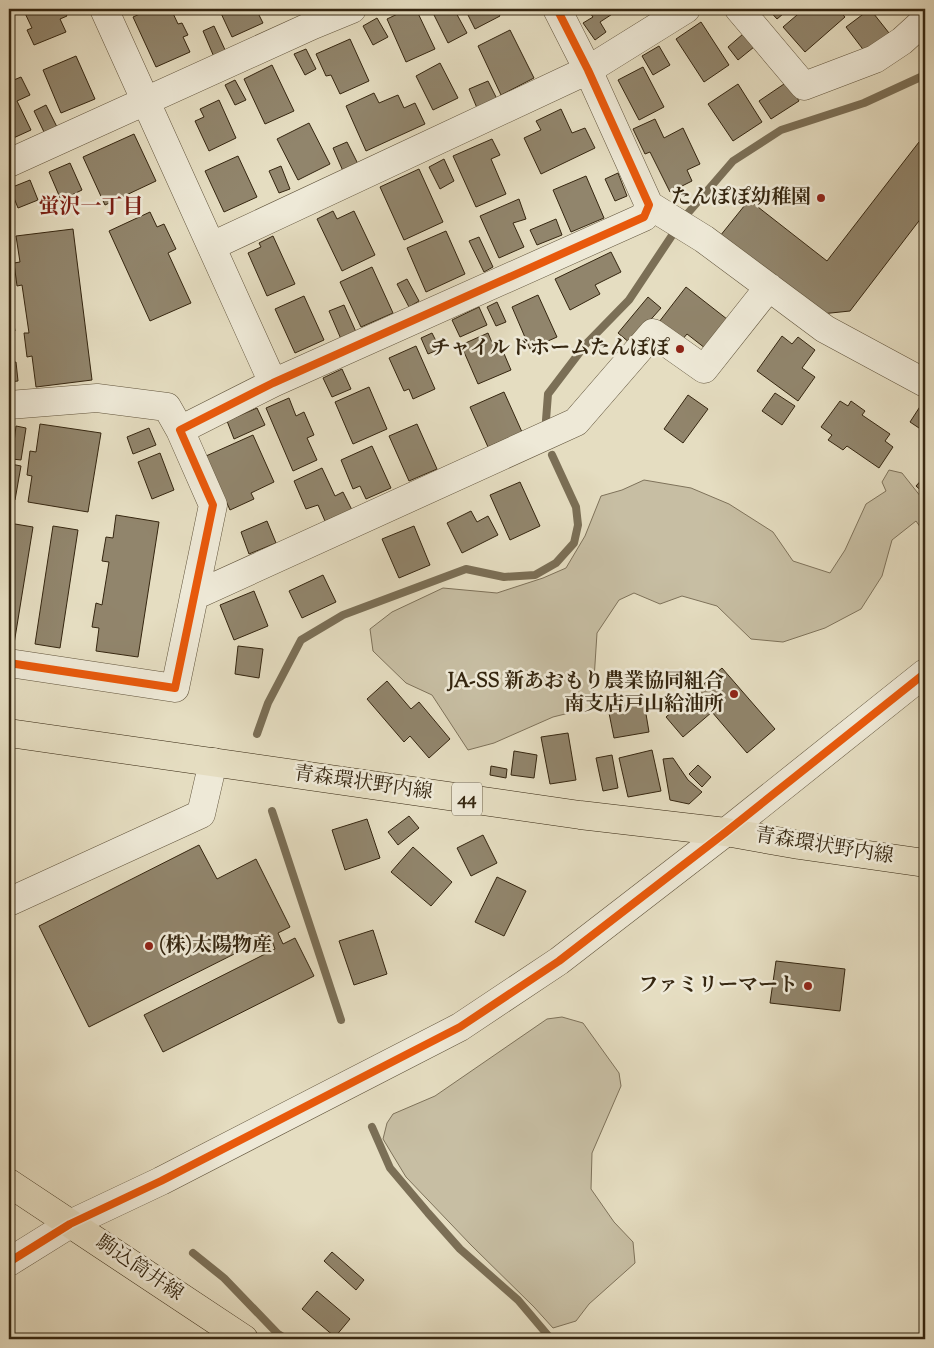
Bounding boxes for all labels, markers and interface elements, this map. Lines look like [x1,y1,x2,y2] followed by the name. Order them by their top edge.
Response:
[671,184,811,213] place label: たんぽぽ幼稚園
[815,192,827,204] marker: たんぽぽ幼稚園
[39,193,144,223] district label: 蛍沢一丁目
[431,335,670,364] place label: チャイルドホームたんぽぽ
[674,343,686,355] marker: チャイルドホームたんぽぽ
[446,668,724,720] place label: JA-SS 新あおもり農業協同組合 南支店戸山給油所
[728,688,740,700] marker: JA-SS 新あおもり農業協同組合 南支店戸山給油所
[292,760,434,808] street label: 青森環状野内線
[452,782,482,816] road number: 44
[753,822,895,872] street label: 青森環状野内線
[159,932,272,961] place label: (株)太陽物産
[143,940,155,952] marker: (株)太陽物産
[638,972,798,1001] place label: ファミリーマート
[802,980,814,992] marker: ファミリーマート
[89,1229,189,1309] street label: 駒込筒井線

